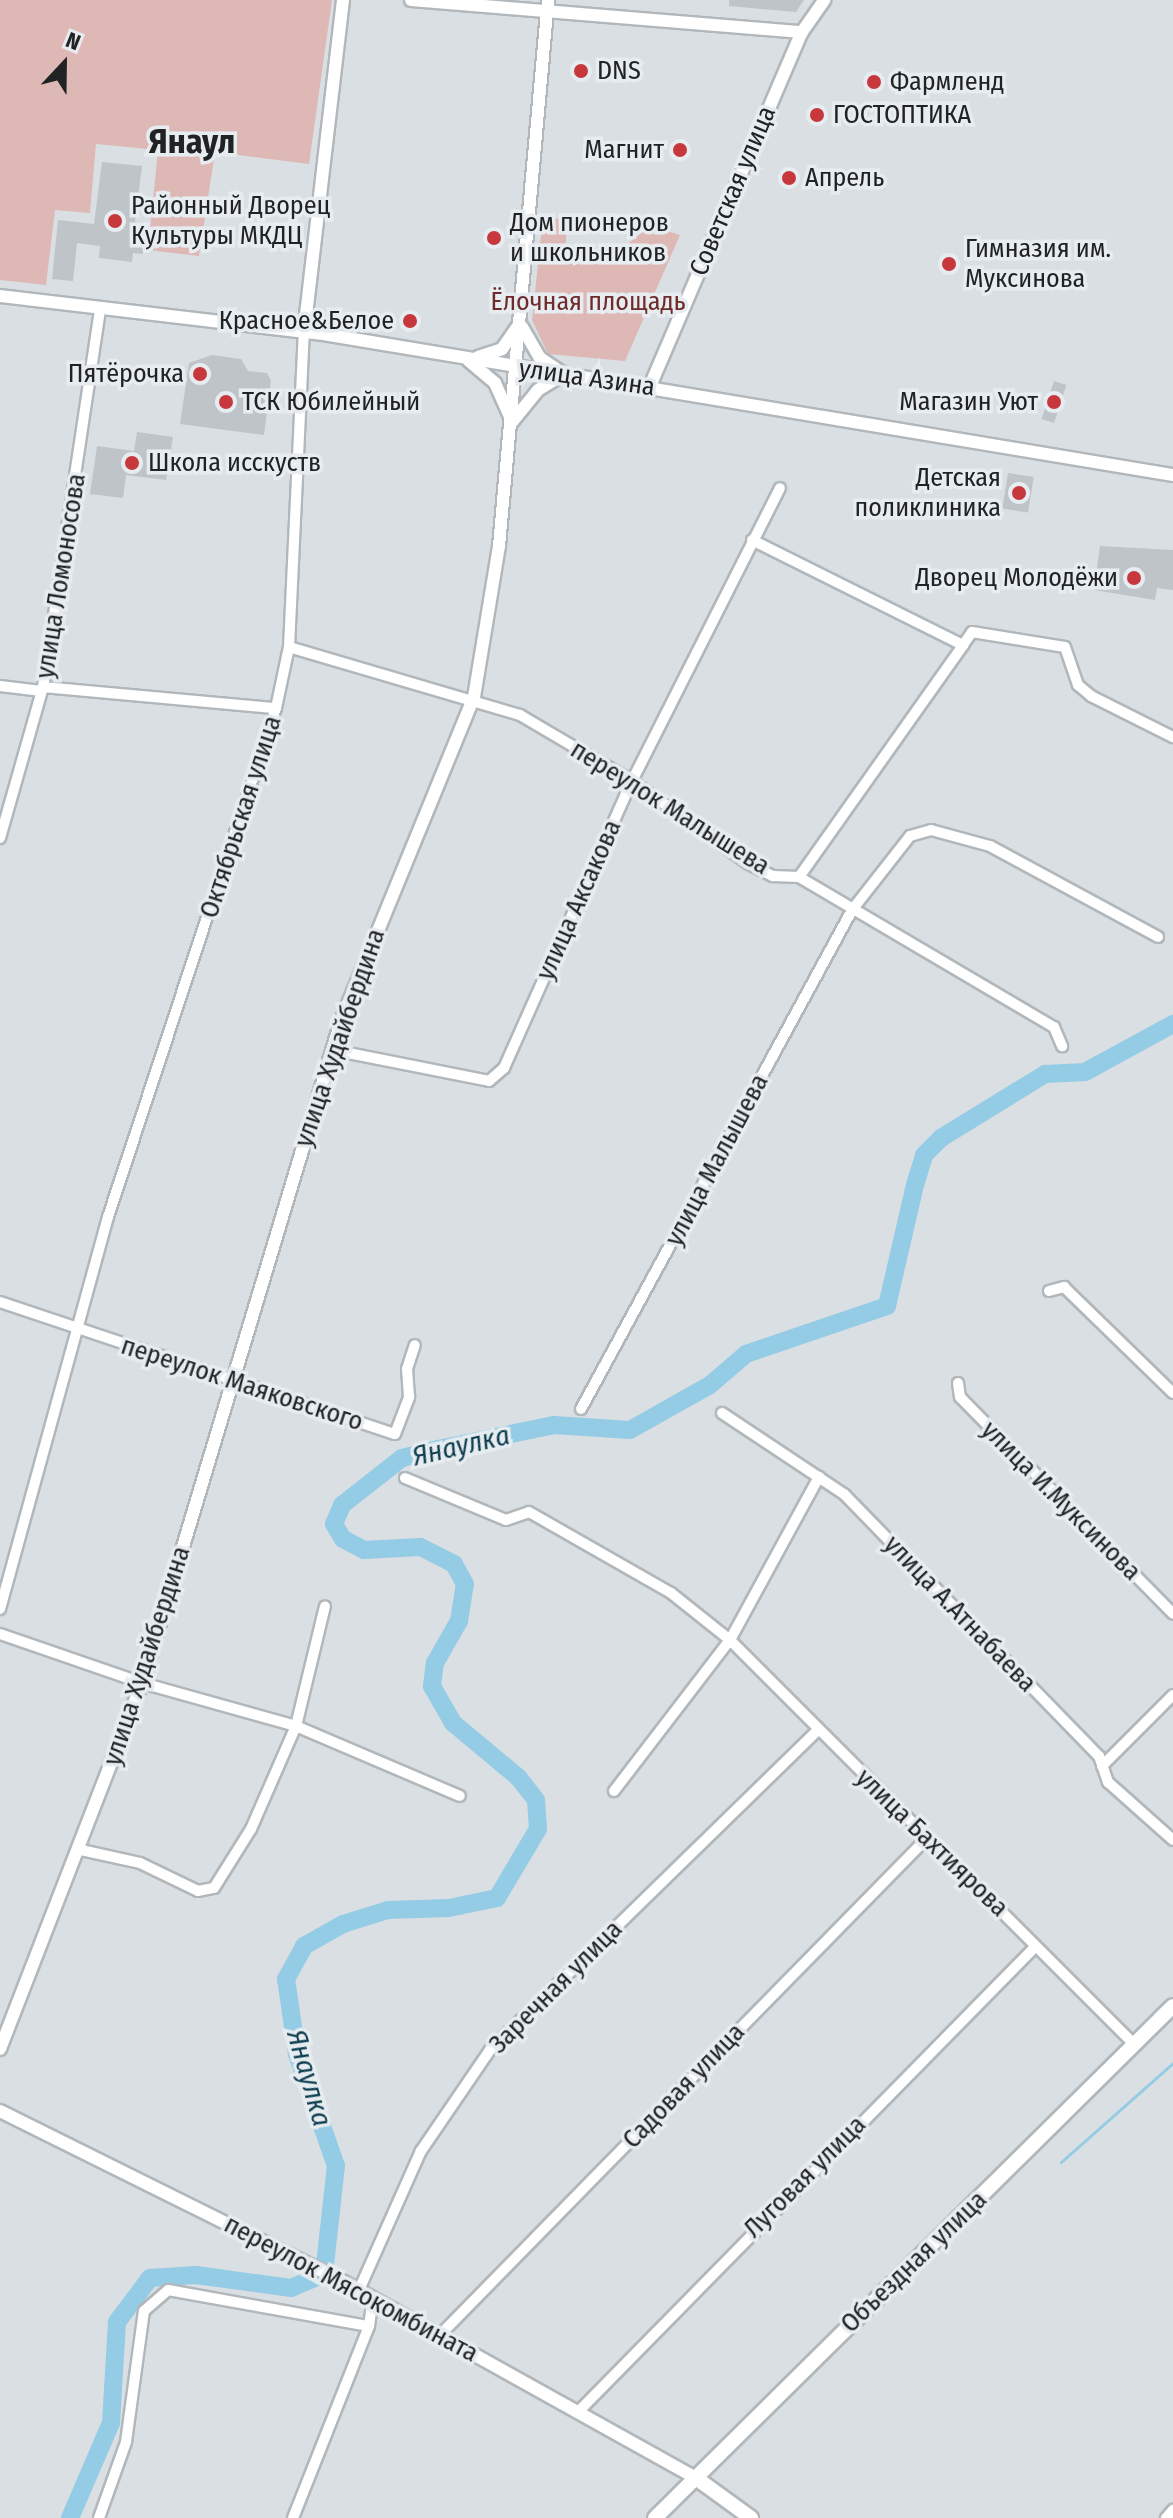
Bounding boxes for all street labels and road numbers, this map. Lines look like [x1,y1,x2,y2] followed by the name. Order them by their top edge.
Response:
[683,101,783,281] street label: Советская улица
[517,353,657,403] street label: улица Азина
[29,471,93,681] street label: улица Ломоносова
[194,712,288,922] street label: Октябрьская улица
[565,734,775,882] street label: переулок Малышева
[530,815,628,985] street label: улица Аксакова
[288,925,392,1151] street label: улица Худайбердина
[659,1069,775,1251] street label: улица Малышева
[117,1330,367,1438] street label: переулок Маяковского
[975,1415,1147,1587] street label: улица И.Муксинова
[877,1529,1043,1699] street label: улица А.Атнабаева
[97,1543,197,1769] street label: улица Худайбердина
[849,1762,1015,1924] street label: улица Бахтиярова
[483,1914,629,2060] street label: Заречная улица
[616,2017,752,2155] street label: Садовая улица
[738,2110,872,2244] street label: Луговая улица
[835,2185,993,2339] street label: Объездная улица
[219,2209,483,2369] street label: переулок Мясокомбината

